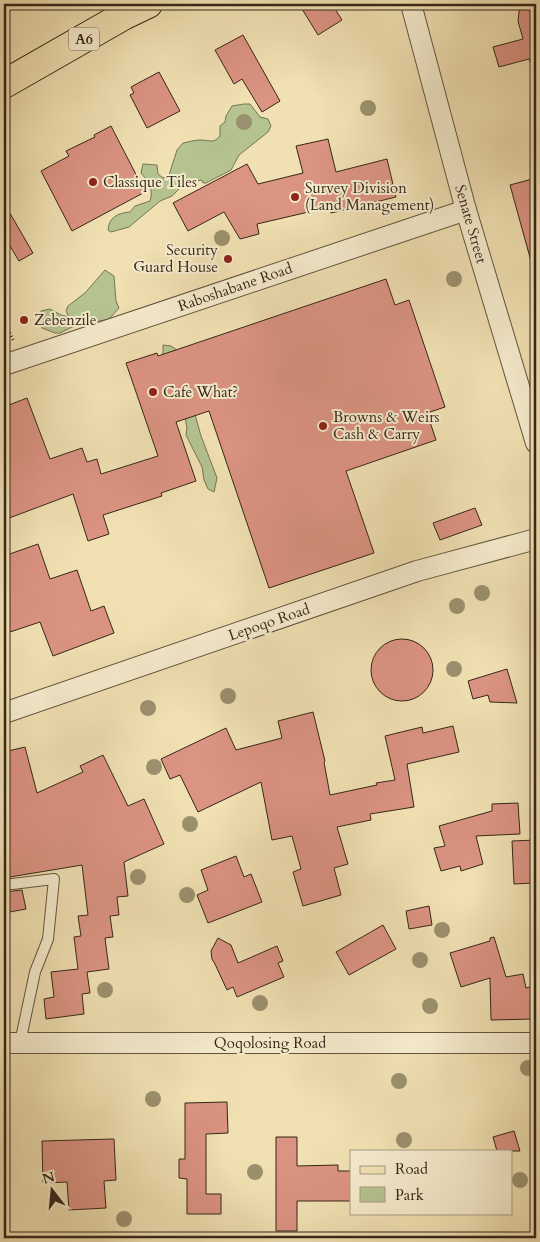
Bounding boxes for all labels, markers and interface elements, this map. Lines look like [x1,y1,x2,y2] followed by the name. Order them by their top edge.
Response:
[69,28,99,50] road number: A6
[103,172,197,192] place label: Classique Tiles
[87,176,99,188] marker: Classique Tiles
[305,178,434,215] place label: Survey Division (Land Management)
[450,182,492,266] street label: Senate Street
[289,191,301,203] marker: Survey Division (Land Management)
[133,240,218,277] place label: Security Guard House
[222,253,234,265] marker: Security Guard House
[175,258,295,316] street label: Raboshabane Road
[34,310,97,330] place label: Zebenzile
[18,314,30,326] marker: Zebenzile
[163,382,238,402] place label: Cafe What?
[147,386,159,398] marker: Cafe What?
[333,407,440,444] place label: Browns & Weirs Cash & Carry
[317,420,329,432] marker: Browns & Weirs Cash & Carry
[226,599,313,645] street label: Lepoqo Road
[214,1033,326,1053] street label: Qoqolosing Road
[350,1150,512,1214] legend
[395,1159,428,1179] text: Road
[28,1164,78,1214] north arrow
[40,1167,57,1189] text: N
[395,1185,424,1205] text: Park

